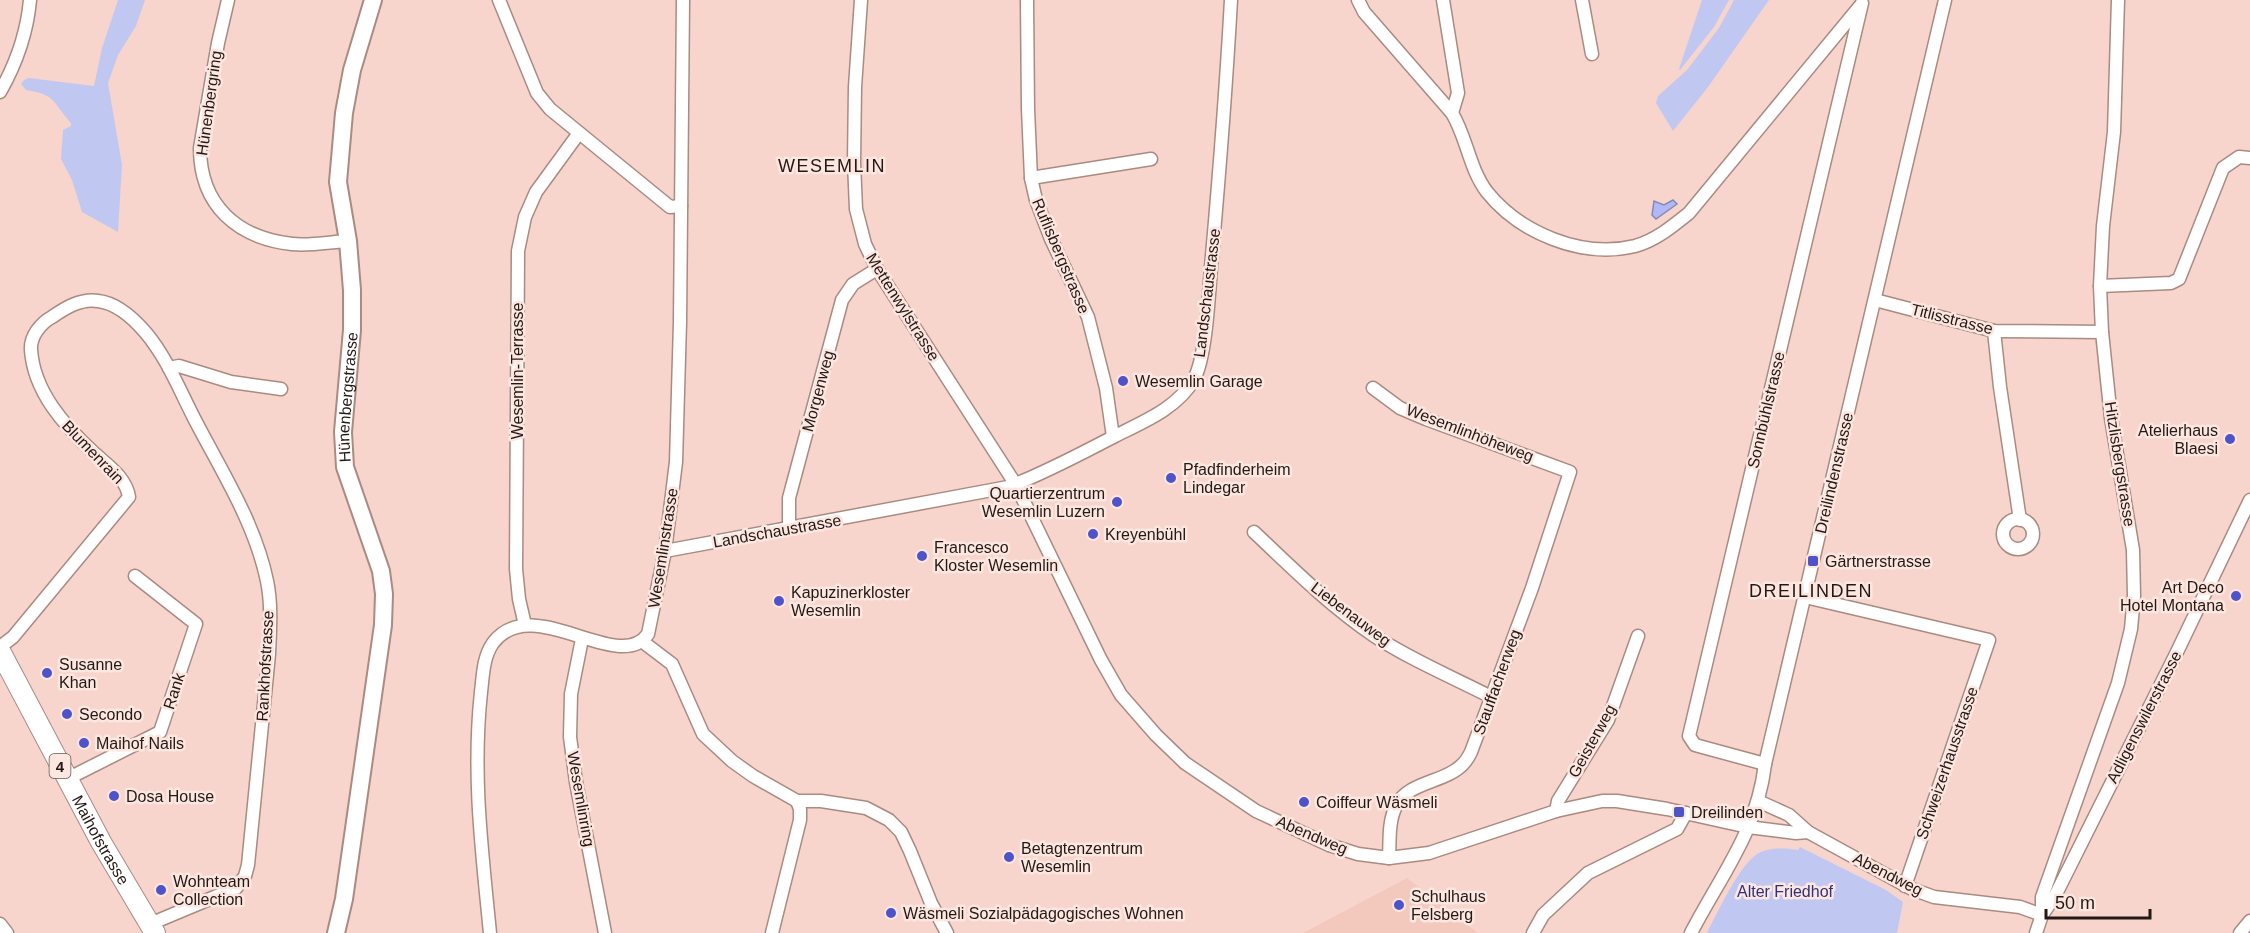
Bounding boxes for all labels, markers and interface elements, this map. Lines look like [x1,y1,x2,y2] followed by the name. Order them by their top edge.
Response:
[193,49,225,157] street label: Hünenbergring
[778,156,886,176] district label: WESEMLIN
[1029,196,1093,316] street label: Ruflisbergstrasse
[1191,227,1223,358] street label: Landschaustrasse
[863,250,943,364] street label: Mettenwylstrasse
[1909,301,1995,337] street label: Titlisstrasse
[509,303,526,439] street label: Wesemlin-Terrasse
[334,331,360,463] street label: Hünenbergstrasse
[799,348,837,434] street label: Morgenweg
[1744,350,1788,470] street label: Sonnbühlstrasse
[1135,373,1263,390] place label: Wesemlin Garage
[1116,374,1130,388] marker: Wesemlin Garage
[2102,400,2138,528] street label: Hitzlisbergstrasse
[1404,401,1536,465] street label: Wesemlinhöheweg
[1812,411,1856,535] street label: Dreilindenstrasse
[59,417,127,487] street label: Blumenrain
[2138,422,2218,457] place label: Atelierhaus Blaesi
[2223,432,2237,446] marker: Atelierhaus Blaesi
[1183,461,1291,496] place label: Pfadfinderheim Lindegar
[1164,471,1178,485] marker: Pfadfinderheim Lindegar
[982,485,1105,520] place label: Quartierzentrum Wesemlin Luzern
[645,487,681,609] street label: Wesemlinstrasse
[1110,495,1124,509] marker: Quartierzentrum Wesemlin Luzern
[712,511,843,551] street label: Landschaustrasse
[1105,526,1186,543] place label: Kreyenbühl
[1086,527,1100,541] marker: Kreyenbühl
[934,539,1058,574] place label: Francesco Kloster Wesemlin
[915,549,929,563] marker: Francesco Kloster Wesemlin
[1825,553,1931,570] place label: Gärtnerstrasse
[1806,554,1820,568] marker: Gärtnerstrasse
[1308,579,1394,649] street label: Liebenauweg
[2120,579,2224,614] place label: Art Deco Hotel Montana
[1749,581,1873,601] district label: DREILINDEN
[791,584,911,619] place label: Kapuzinerkloster Wesemlin
[2229,589,2243,603] marker: Art Deco Hotel Montana
[772,594,786,608] marker: Kapuzinerkloster Wesemlin
[254,610,276,722] street label: Rankhofstrasse
[1470,627,1524,737] street label: Stauffacherweg
[2103,648,2185,786] street label: Adligenswilerstrasse
[59,656,122,691] place label: Susanne Khan
[40,666,54,680] marker: Susanne Khan
[160,670,188,711] street label: Rank
[1913,684,1981,841] street label: Schweizerhausstrasse
[1565,701,1619,781] street label: Geisterweg
[79,706,142,723] place label: Secondo
[60,707,74,721] marker: Secondo
[96,735,184,752] place label: Maihof Nails
[77,736,91,750] marker: Maihof Nails
[564,750,598,848] street label: Wesemlinring
[50,754,70,778] road number: 4
[126,788,214,805] place label: Dosa House
[107,789,121,803] marker: Dosa House
[69,792,133,887] street label: Maihofstrasse
[1316,794,1438,811] place label: Coiffeur Wäsmeli
[1297,795,1311,809] marker: Coiffeur Wäsmeli
[1691,804,1763,821] place label: Dreilinden
[1672,805,1686,819] marker: Dreilinden
[1274,812,1350,858] street label: Abendweg
[1021,840,1143,875] place label: Betagtenzentrum Wesemlin
[1850,849,1926,899] street label: Abendweg
[1002,850,1016,864] marker: Betagtenzentrum Wesemlin
[173,873,250,908] place label: Wohnteam Collection
[2046,882,2150,920] scale bar
[154,883,168,897] marker: Wohnteam Collection
[1737,883,1834,900] park label: Alter Friedhof
[1411,888,1486,923] place label: Schulhaus Felsberg
[2055,893,2095,913] text: 50 m
[1392,898,1406,912] marker: Schulhaus Felsberg
[903,905,1184,922] place label: Wäsmeli Sozialpädagogisches Wohnen
[884,906,898,920] marker: Wäsmeli Sozialpädagogisches Wohnen

